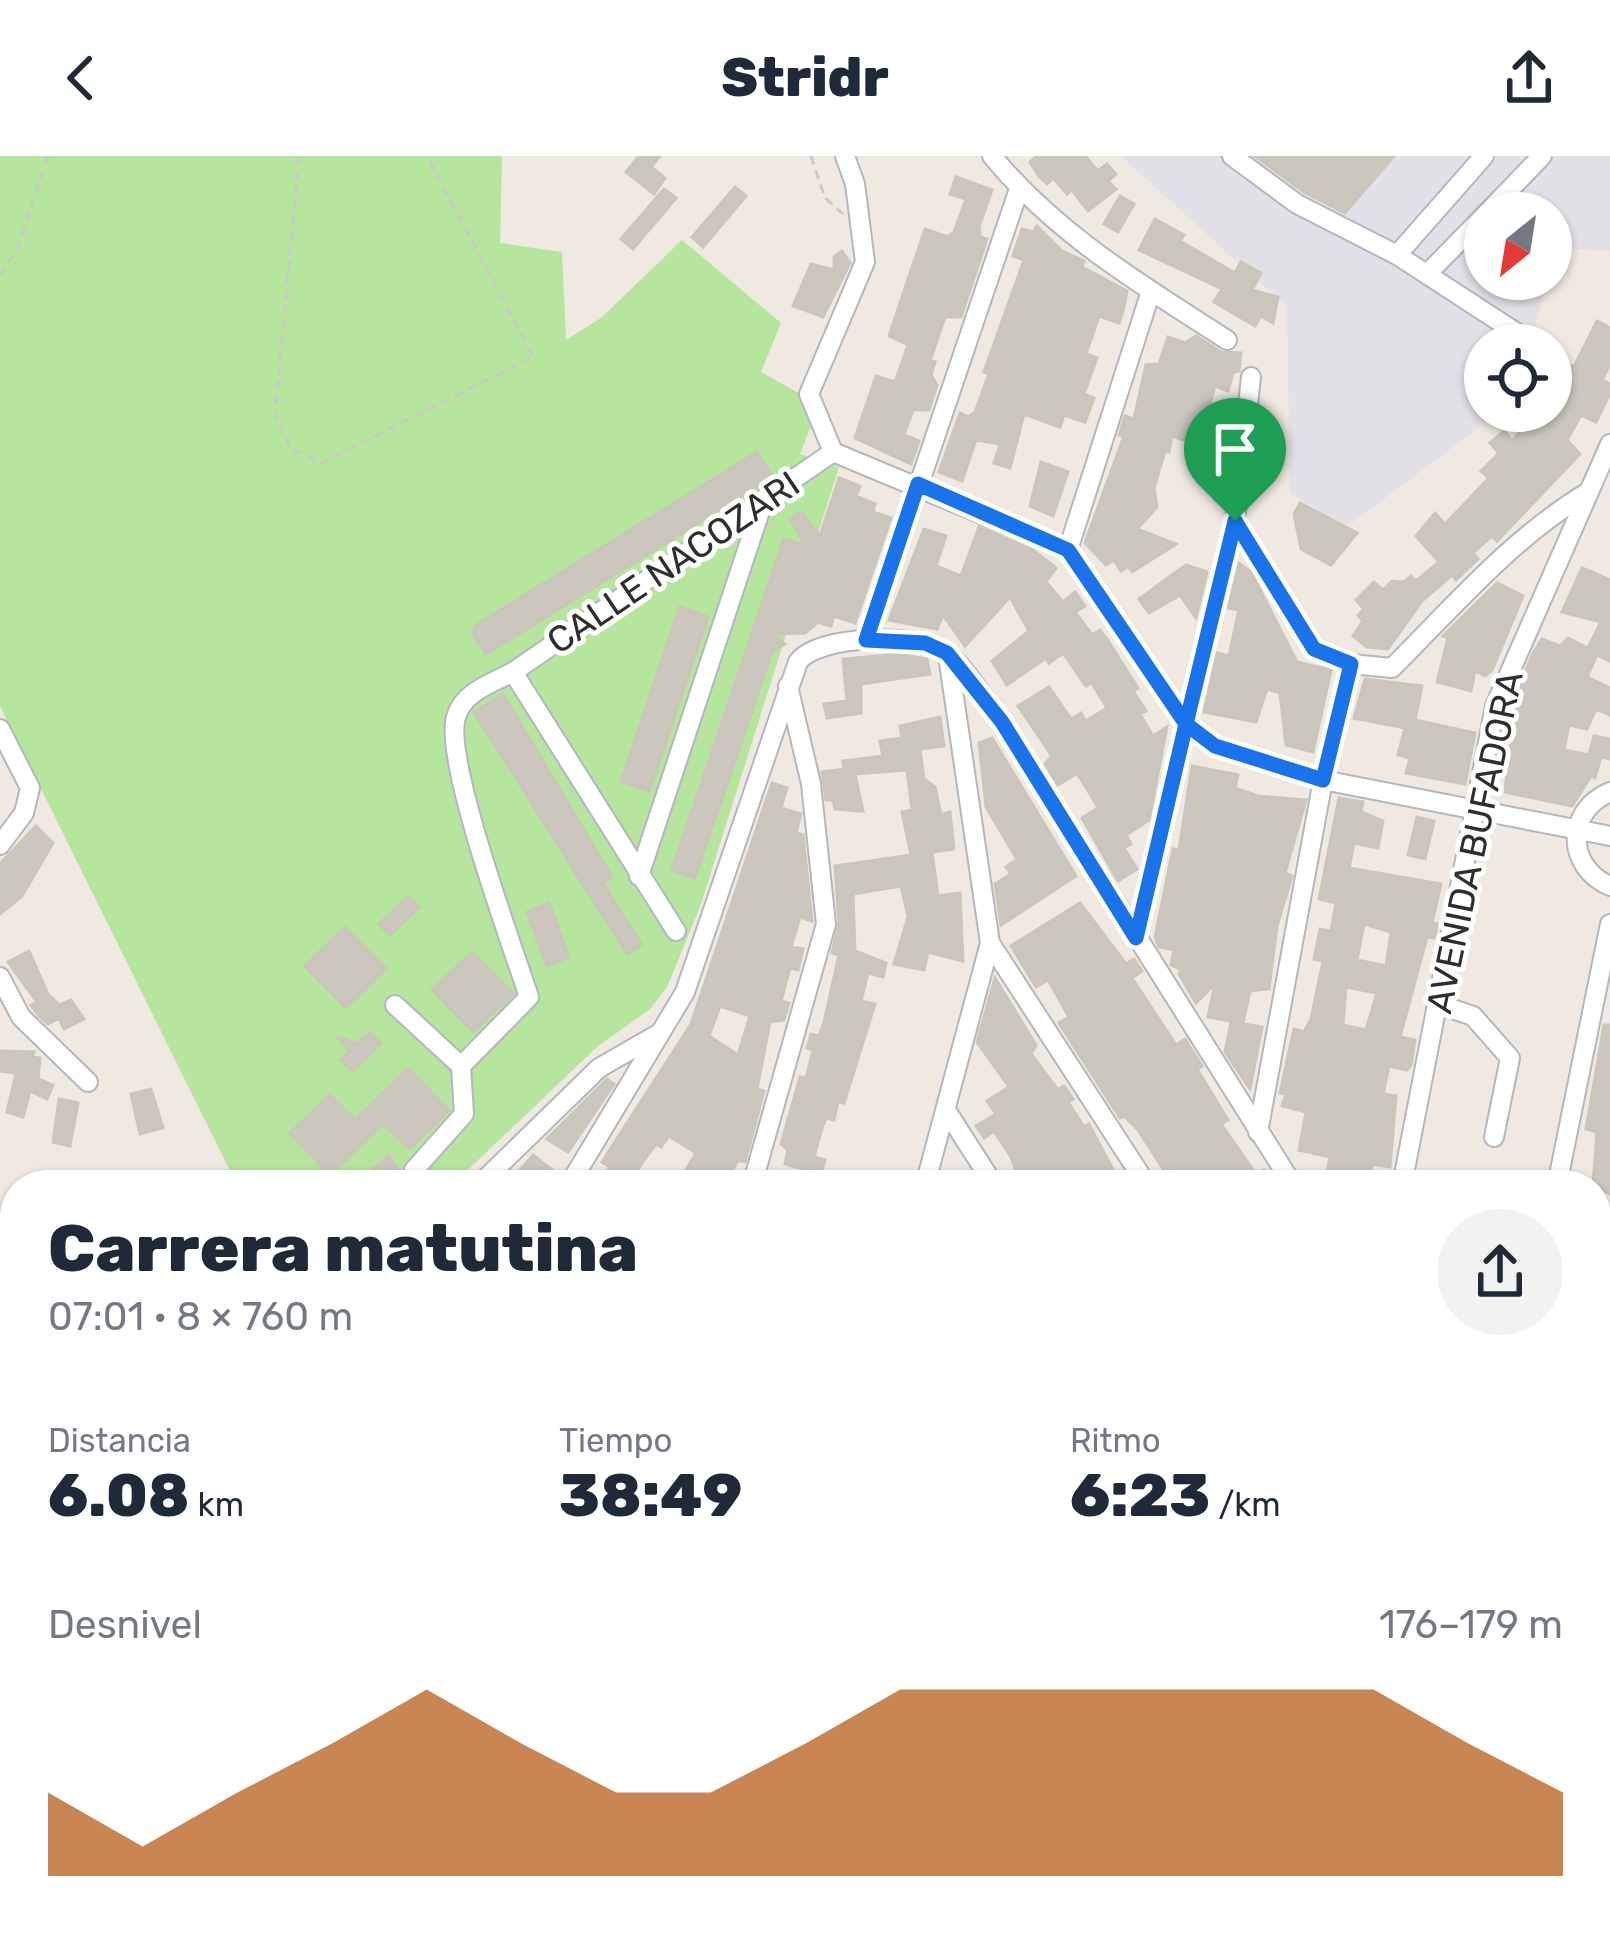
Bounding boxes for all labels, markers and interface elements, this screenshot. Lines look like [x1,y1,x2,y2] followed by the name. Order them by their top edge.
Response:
[48,45,114,111] icon: back
[1496,45,1562,111] icon: share
[721,46,889,110] text: Stridr
[1464,192,1572,300] north arrow
[1464,192,1572,432] map controls
[1464,324,1572,432] button: locate
[1184,398,1286,521] pin
[1202,416,1268,482] icon: arrive
[539,462,808,663] street label: CALLE NACOZARI
[1417,667,1532,1017] street label: AVENIDA BUFADORA
[48,1209,638,1288] text: Carrera matutina
[1437,1209,1563,1335] button: share
[48,1294,353,1340] text: 07:01 · 8 × 760 m
[48,1421,191,1460] text: Distancia
[559,1421,672,1460] text: Tiempo
[1070,1421,1161,1460] text: Ritmo
[48,1460,190,1531] text: 6.08
[559,1460,742,1531] text: 38:49
[1070,1460,1210,1531] text: 6:23
[190,1485,244,1524] text: km
[1210,1485,1281,1524] text: /km
[48,1602,202,1648] text: Desnivel
[1379,1602,1563,1648] text: 176–179 m

